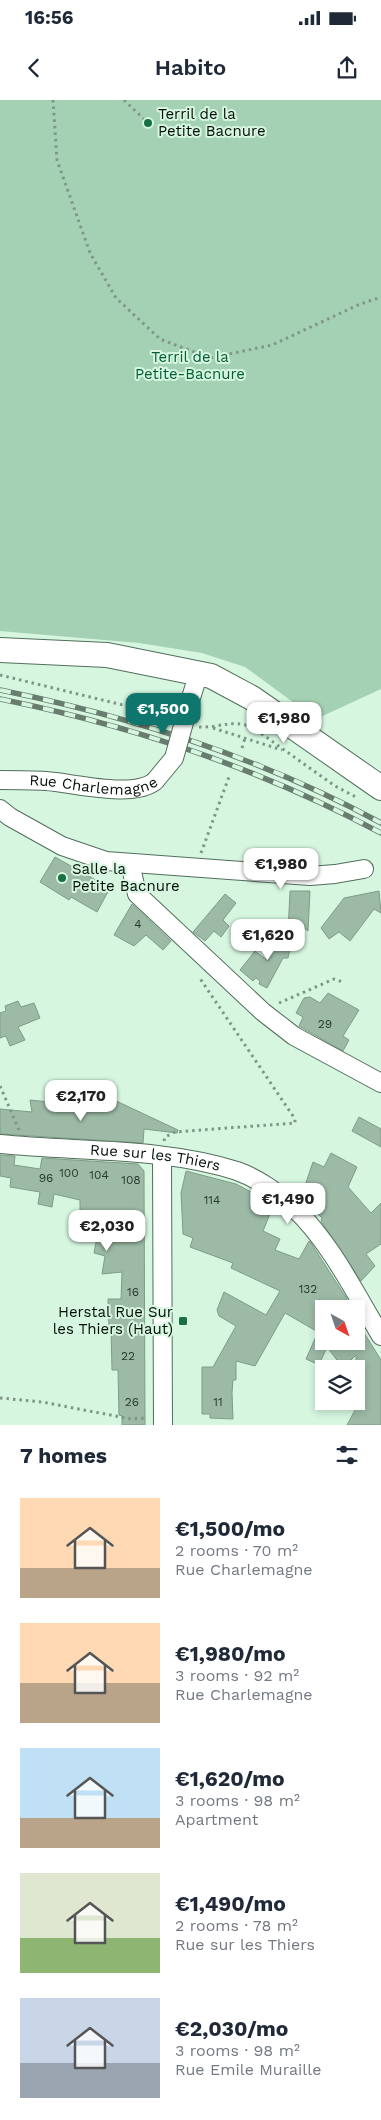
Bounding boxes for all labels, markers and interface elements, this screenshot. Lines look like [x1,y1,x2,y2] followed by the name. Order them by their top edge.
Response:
[25,6,73,29] text: 16:56
[20,54,48,82] icon: back
[333,54,361,82] icon: share
[155,55,226,80] text: Habito
[158,105,266,140] place label: Terril de la Petite Bacnure
[142,117,154,129] marker: Terril de la Petite Bacnure
[135,348,245,383] park label: Terril de la Petite-Bacnure
[122,692,204,735] pin: €1,500
[137,699,189,718] text: €1,500
[243,702,325,744] pin: €1,980
[258,708,310,727] text: €1,980
[29,771,161,799] street label: Rue Charlemagne
[240,848,322,890] pin: €1,980
[255,854,307,873] text: €1,980
[72,860,180,895] place label: Salle la Petite Bacnure
[56,872,68,884] marker: Salle la Petite Bacnure
[134,917,142,931] house number: 4
[227,918,309,961] pin: €1,620
[242,925,294,944] text: €1,620
[318,1017,332,1031] house number: 29
[40,1080,122,1122] pin: €2,170
[56,1086,106,1105] text: €2,170
[90,1141,223,1175] street label: Rue sur les Thiers
[59,1166,79,1180] house number: 100
[89,1168,109,1182] house number: 104
[39,1171,53,1185] house number: 96
[121,1173,141,1187] house number: 108
[247,1182,329,1225] pin: €1,490
[261,1189,315,1208] text: €1,490
[204,1193,220,1207] house number: 114
[66,1210,148,1252] pin: €2,030
[79,1216,135,1235] text: €2,030
[299,1282,317,1296] house number: 132
[127,1285,139,1299] house number: 16
[315,1300,365,1350] north arrow
[315,1300,365,1410] map controls
[53,1303,173,1338] place label: Herstal Rue Sur les Thiers (Haut)
[177,1315,189,1327] marker: Herstal Rue Sur les Thiers (Haut)
[121,1349,135,1363] house number: 22
[315,1360,365,1410] button: layers
[125,1395,139,1409] house number: 26
[213,1395,223,1409] house number: 11
[333,1441,361,1469] icon: filters
[20,1443,107,1468] text: 7 homes
[175,1516,285,1541] text: €1,500/mo
[60,1518,120,1578] icon: home
[175,1541,298,1560] text: 2 rooms · 70 m²
[175,1560,313,1579] text: Rue Charlemagne
[175,1641,285,1666] text: €1,980/mo
[60,1643,120,1703] icon: home
[175,1666,299,1685] text: 3 rooms · 92 m²
[175,1685,313,1704] text: Rue Charlemagne
[175,1766,285,1791] text: €1,620/mo
[60,1768,120,1828] icon: home
[175,1791,300,1810] text: 3 rooms · 98 m²
[175,1810,258,1829] text: Apartment
[175,1891,286,1916] text: €1,490/mo
[60,1893,120,1953] icon: home
[175,1916,298,1935] text: 2 rooms · 78 m²
[175,1935,315,1954] text: Rue sur les Thiers
[175,2016,288,2041] text: €2,030/mo
[60,2018,120,2078] icon: home
[175,2041,300,2060] text: 3 rooms · 98 m²
[175,2060,321,2079] text: Rue Emile Muraille

